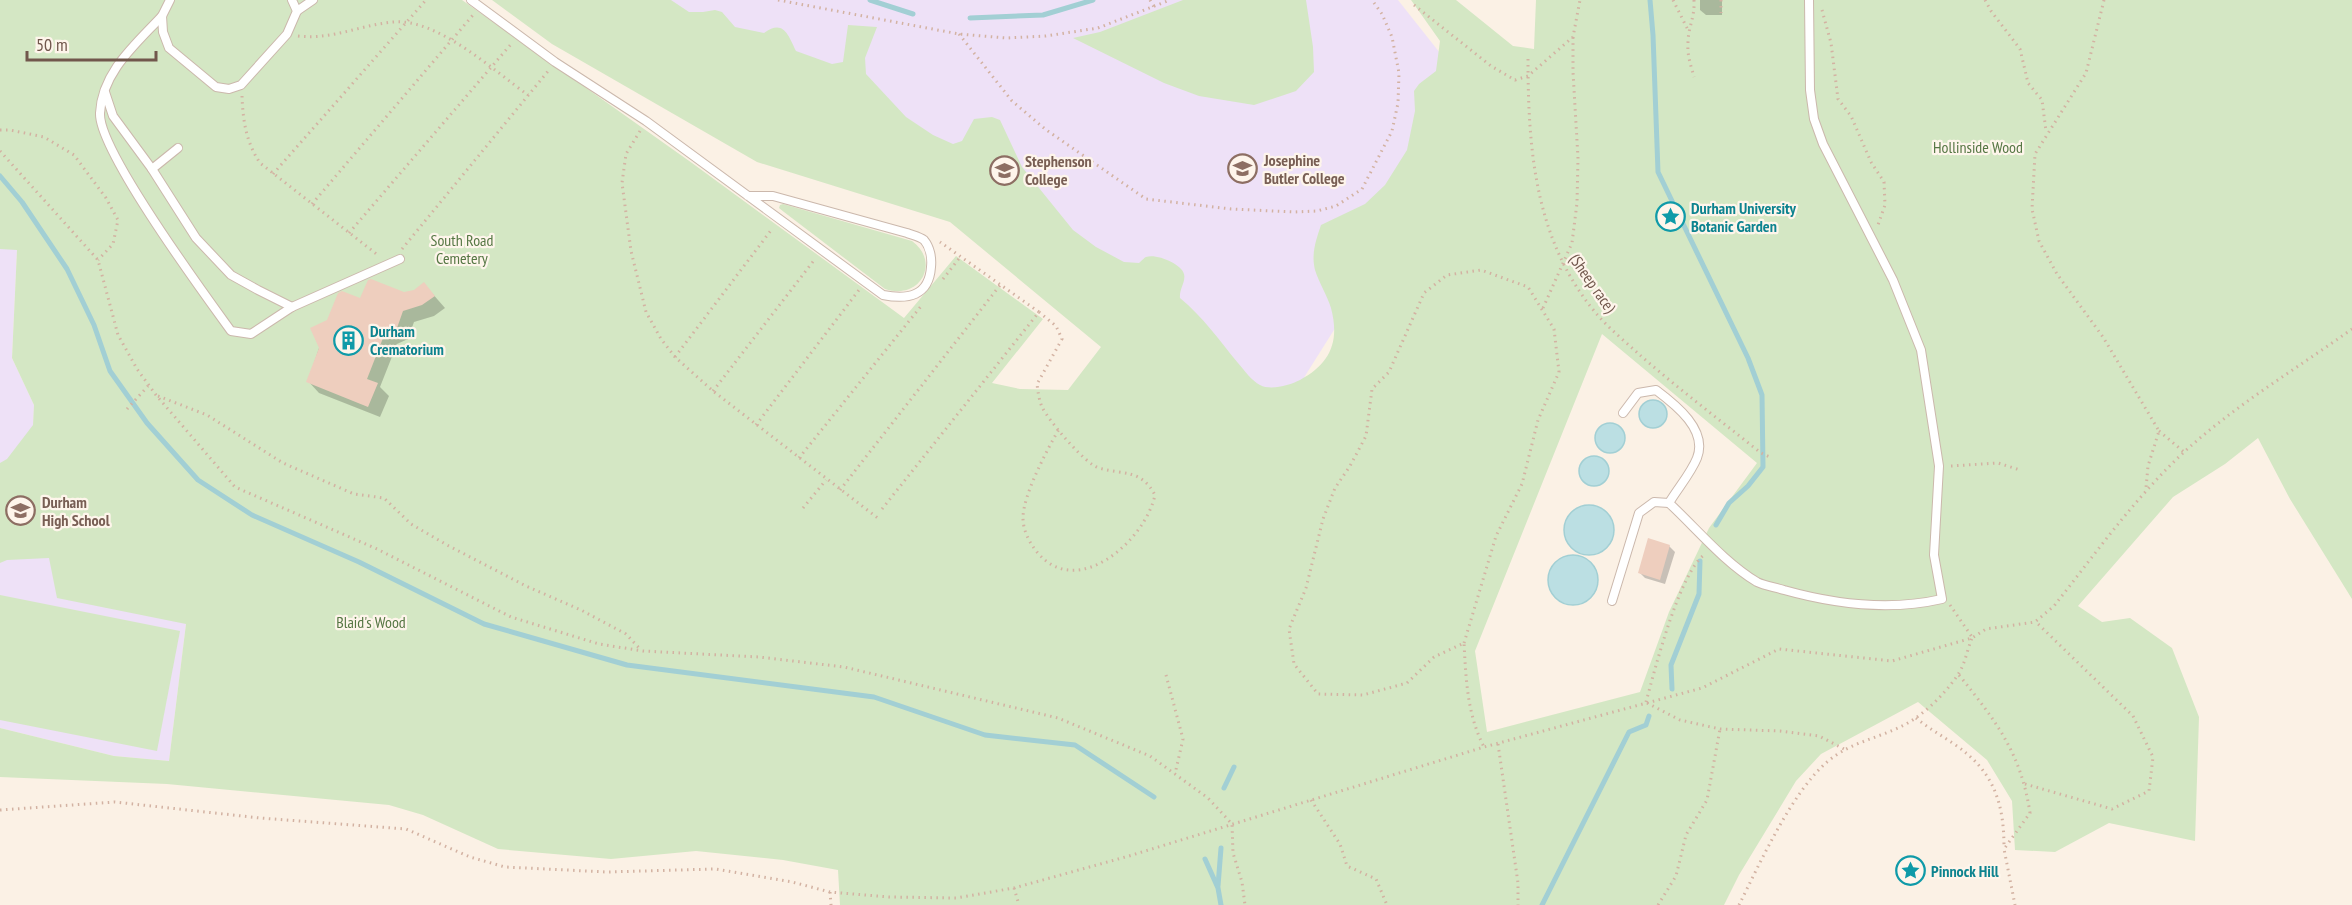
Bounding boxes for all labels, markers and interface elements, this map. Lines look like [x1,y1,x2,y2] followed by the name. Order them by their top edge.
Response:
[27,24,156,62] scale bar
[36,33,68,56] text: 50 m
[1933,137,2023,157] park label: Hollinside Wood
[1263,150,1345,188] place label: Josephine Butler College
[1025,151,1092,189] place label: Stephenson College
[1227,153,1259,185] school or university icon: Josephine Butler College
[988,154,1020,186] school or university icon: Stephenson College
[1691,198,1796,236] place label: Durham University Botanic Garden
[1654,201,1686,233] place icon: Durham University Botanic Garden
[431,230,493,268] park label: South Road Cemetery
[1565,250,1621,317] street label: (Sheep race)
[370,321,444,359] place label: Durham Crematorium
[333,324,365,356] building icon: Durham Crematorium
[42,492,110,530] place label: Durham High School
[5,495,37,527] school or university icon: Durham High School
[336,612,406,632] park label: Blaid's Wood
[1894,855,1926,887] place icon: Pinnock Hill
[1931,861,1999,881] place label: Pinnock Hill

